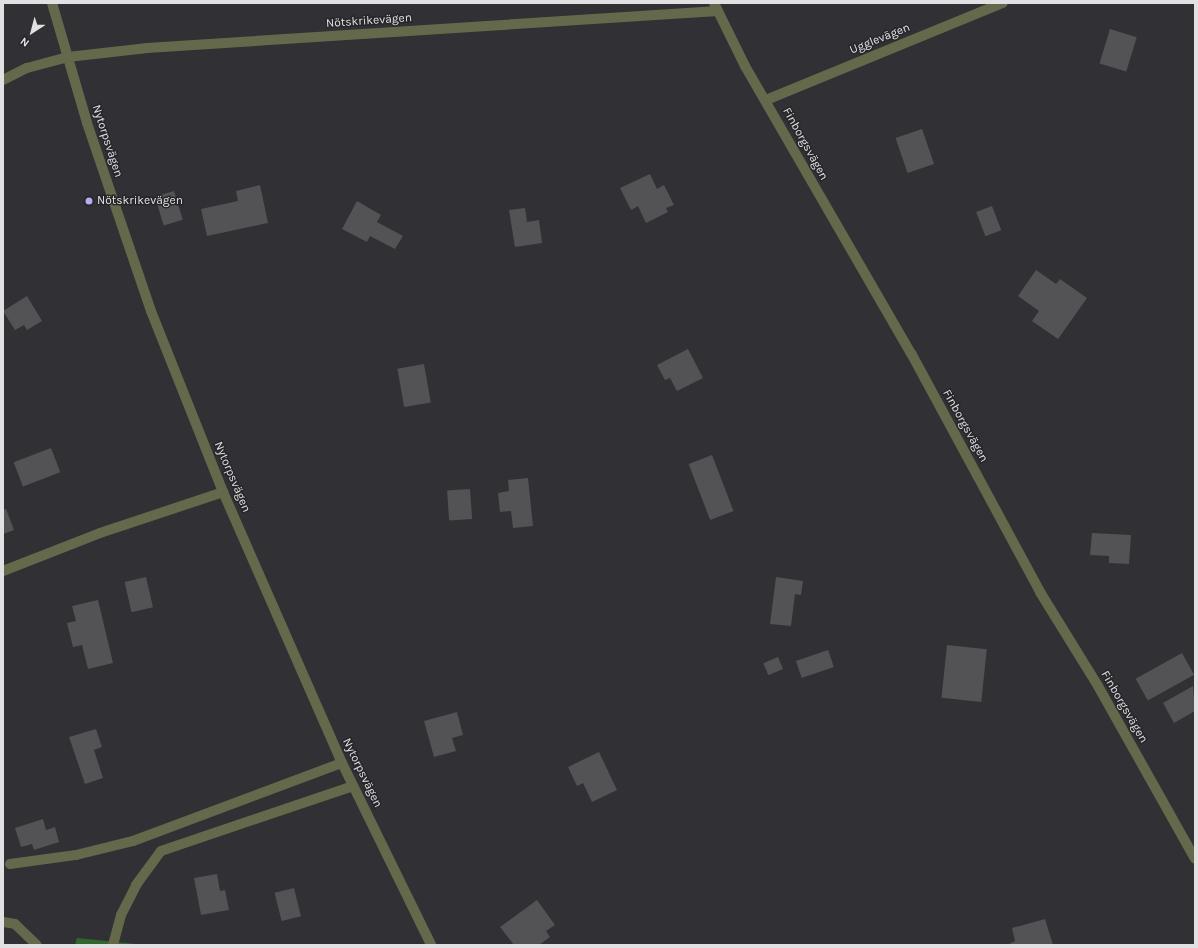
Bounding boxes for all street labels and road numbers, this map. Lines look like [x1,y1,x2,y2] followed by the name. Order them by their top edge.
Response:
[326,11,412,31] street label: Nötskrikevägen
[848,20,912,58] street label: Ugglevägen
[89,103,125,179] street label: Nytorpsvägen
[779,105,831,183] street label: Finborgsvägen
[939,387,991,465] street label: Finborgsvägen
[211,440,253,514] street label: Nytorpsvägen
[1098,668,1150,746] street label: Finborgsvägen
[339,736,385,810] street label: Nytorpsvägen

